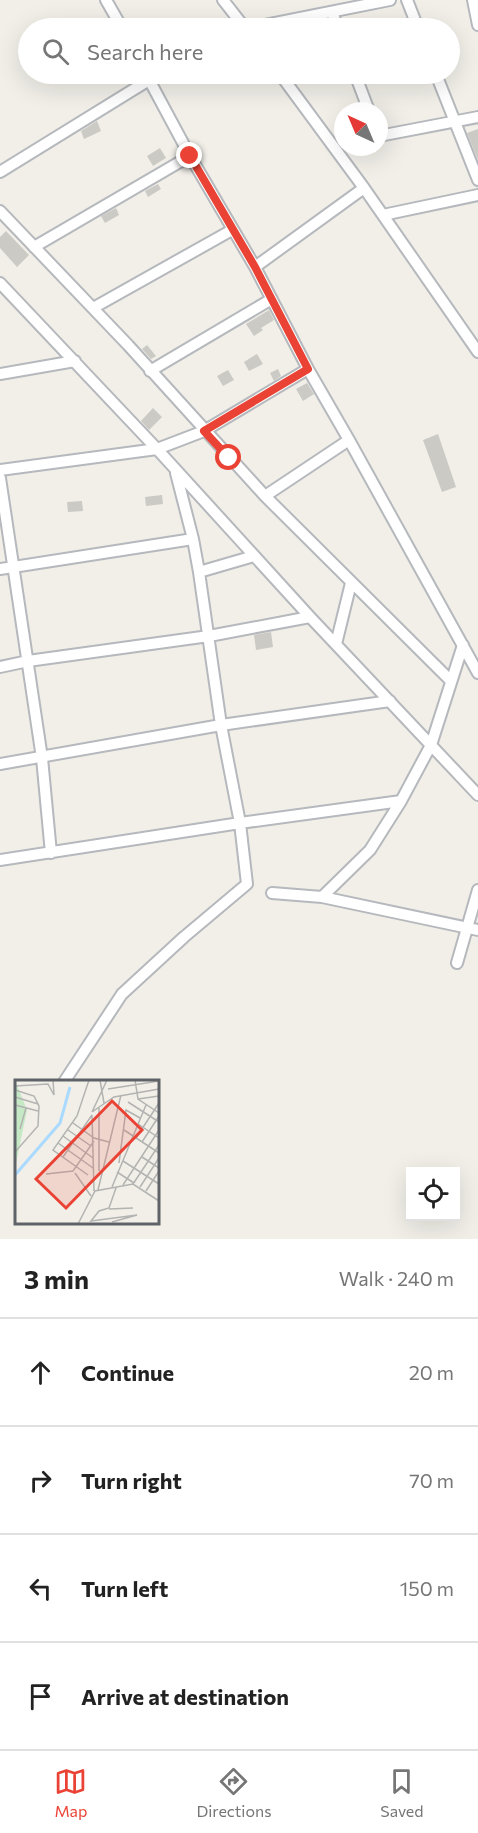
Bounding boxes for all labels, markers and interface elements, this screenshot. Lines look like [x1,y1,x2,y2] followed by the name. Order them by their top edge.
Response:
[18,18,460,84] search box
[39,35,72,68] icon: search
[87,38,203,65] text: Search here
[334,102,388,156] north arrow
[176,142,202,168] route end
[215,444,241,470] route start
[15,1080,159,1224] inset map
[406,1167,460,1221] map controls
[406,1167,460,1221] button: locate
[24,1263,89,1294] text: 3 min
[339,1266,454,1290] text: Walk · 240 m
[24,1356,57,1389] icon: ahead
[81,1359,174,1386] text: Continue
[409,1360,454,1384] text: 20 m
[24,1464,57,1497] icon: right
[81,1467,182,1494] text: Turn right
[409,1468,454,1492] text: 70 m
[24,1572,57,1605] icon: left
[81,1575,168,1602] text: Turn left
[400,1576,454,1600] text: 150 m
[24,1680,57,1713] icon: arrive
[81,1683,289,1710] text: Arrive at destination
[54,1765,87,1820] tab: Map
[196,1765,271,1820] tab: Directions
[380,1765,424,1820] tab: Saved

